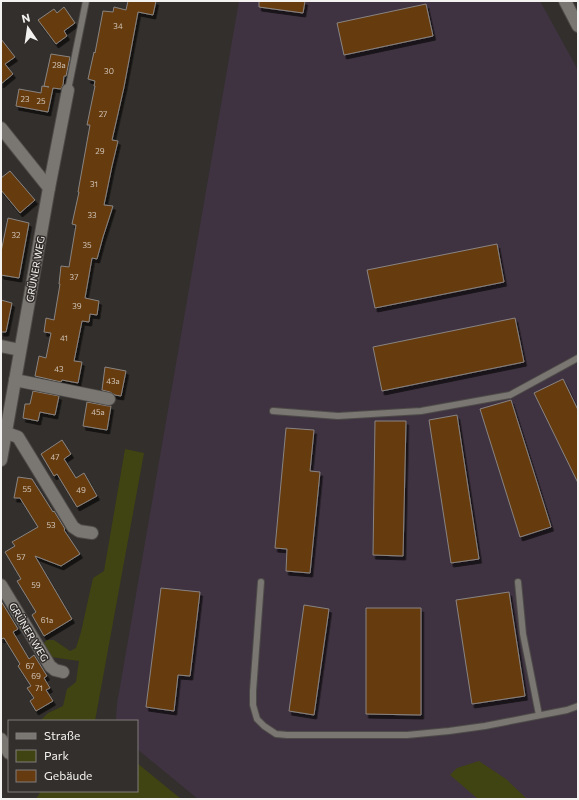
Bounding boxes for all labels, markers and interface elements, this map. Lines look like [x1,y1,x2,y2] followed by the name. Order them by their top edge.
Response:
[8,8,48,48] north arrow
[20,11,31,25] text: N
[113,21,123,31] house number: 34
[52,60,66,70] house number: 28a
[104,66,114,76] house number: 30
[21,94,30,104] house number: 23
[36,96,46,106] house number: 25
[99,109,107,119] house number: 27
[95,146,105,156] house number: 29
[90,179,98,189] house number: 31
[87,210,97,220] house number: 33
[12,230,21,240] house number: 32
[23,235,47,303] street label: GRÜNER WEG
[82,240,92,250] house number: 35
[70,272,78,282] house number: 37
[72,301,82,311] house number: 39
[60,333,68,343] house number: 41
[54,364,64,374] house number: 43
[106,376,120,386] house number: 43a
[91,407,105,417] house number: 45a
[51,452,59,462] house number: 47
[22,484,32,494] house number: 55
[76,485,86,495] house number: 49
[46,520,56,530] house number: 53
[17,552,25,562] house number: 57
[31,580,41,590] house number: 59
[7,600,51,664] street label: GRÜNER WEG
[41,615,53,625] house number: 61a
[25,661,35,671] house number: 67
[31,671,41,681] house number: 69
[35,683,43,693] house number: 71
[8,720,138,792] legend
[44,728,80,742] text: Straße
[44,748,70,762] text: Park
[44,768,92,782] text: Gebäude

